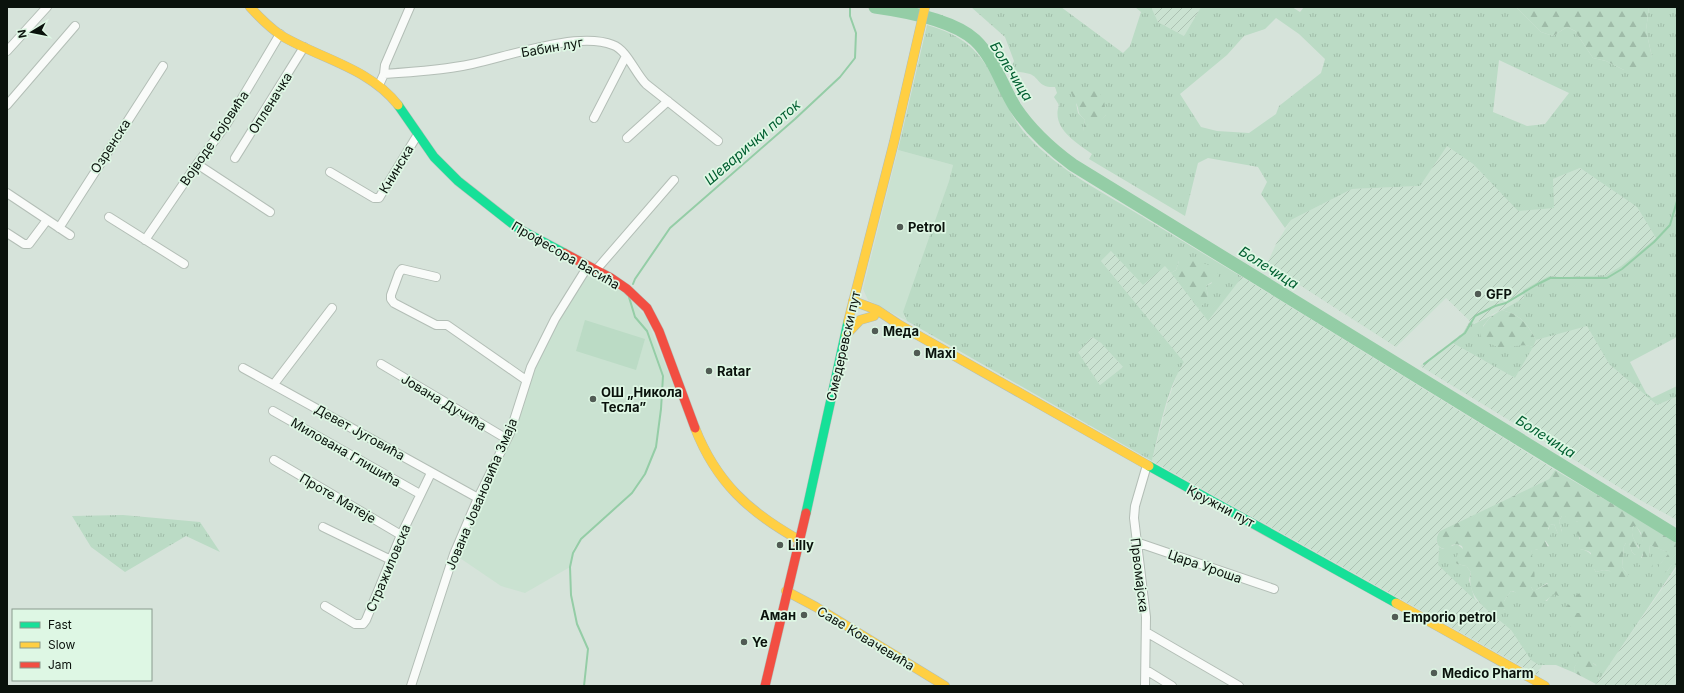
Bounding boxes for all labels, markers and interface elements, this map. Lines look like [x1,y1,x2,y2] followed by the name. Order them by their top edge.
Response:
[12,12,52,52] north arrow
[15,28,30,39] text: N
[520,34,585,60] street label: Бабин луг
[987,38,1037,104] water label: Болечица
[245,69,295,137] street label: Опленачка
[176,87,252,189] street label: Војводе Бојовића
[700,95,804,188] water label: Шеварички поток
[87,116,133,176] street label: Озренска
[375,142,417,196] street label: Книнска
[509,218,623,292] street label: Професора Васића
[908,219,945,235] place label: Petrol
[895,222,905,232] marker: Petrol
[1236,242,1302,292] water label: Болечица
[1486,286,1512,302] place label: GFP
[823,289,863,403] street label: Смедеревски пут
[1473,289,1483,299] marker: GFP
[883,323,919,339] place label: Меда
[870,326,880,336] marker: Меда
[925,345,956,361] place label: Maxi
[912,348,922,358] marker: Maxi
[717,363,751,379] place label: Ratar
[704,366,714,376] marker: Ratar
[398,370,490,434] street label: Јована Дучића
[601,384,682,415] place label: ОШ „Никола Тесла”
[588,394,598,404] marker: ОШ „Никола Тесла”
[312,401,408,463] street label: Девет Југовића
[1513,411,1579,461] water label: Болечица
[288,414,404,490] street label: Милована Глишића
[442,416,520,572] street label: Јована Јовановића Змаја
[297,470,379,526] street label: Проте Матеје
[1184,481,1258,531] street label: Кружни пут
[362,522,414,614] street label: Стражиловска
[788,537,814,553] place label: Lilly
[1127,537,1153,613] street label: Првомајска
[775,540,785,550] marker: Lilly
[1166,546,1244,586] street label: Цара Уроша
[814,603,918,673] street label: Саве Ковачевића
[760,607,796,623] place label: Аман
[12,609,152,681] legend
[1403,609,1496,625] place label: Emporio petrol
[799,610,809,620] marker: Аман
[1390,612,1400,622] marker: Emporio petrol
[48,617,72,632] text: Fast
[752,634,768,650] place label: Ye
[48,637,76,652] text: Slow
[739,637,749,647] marker: Ye
[48,657,72,672] text: Jam
[1442,665,1534,681] place label: Medico Pharm
[1429,668,1439,678] marker: Medico Pharm

